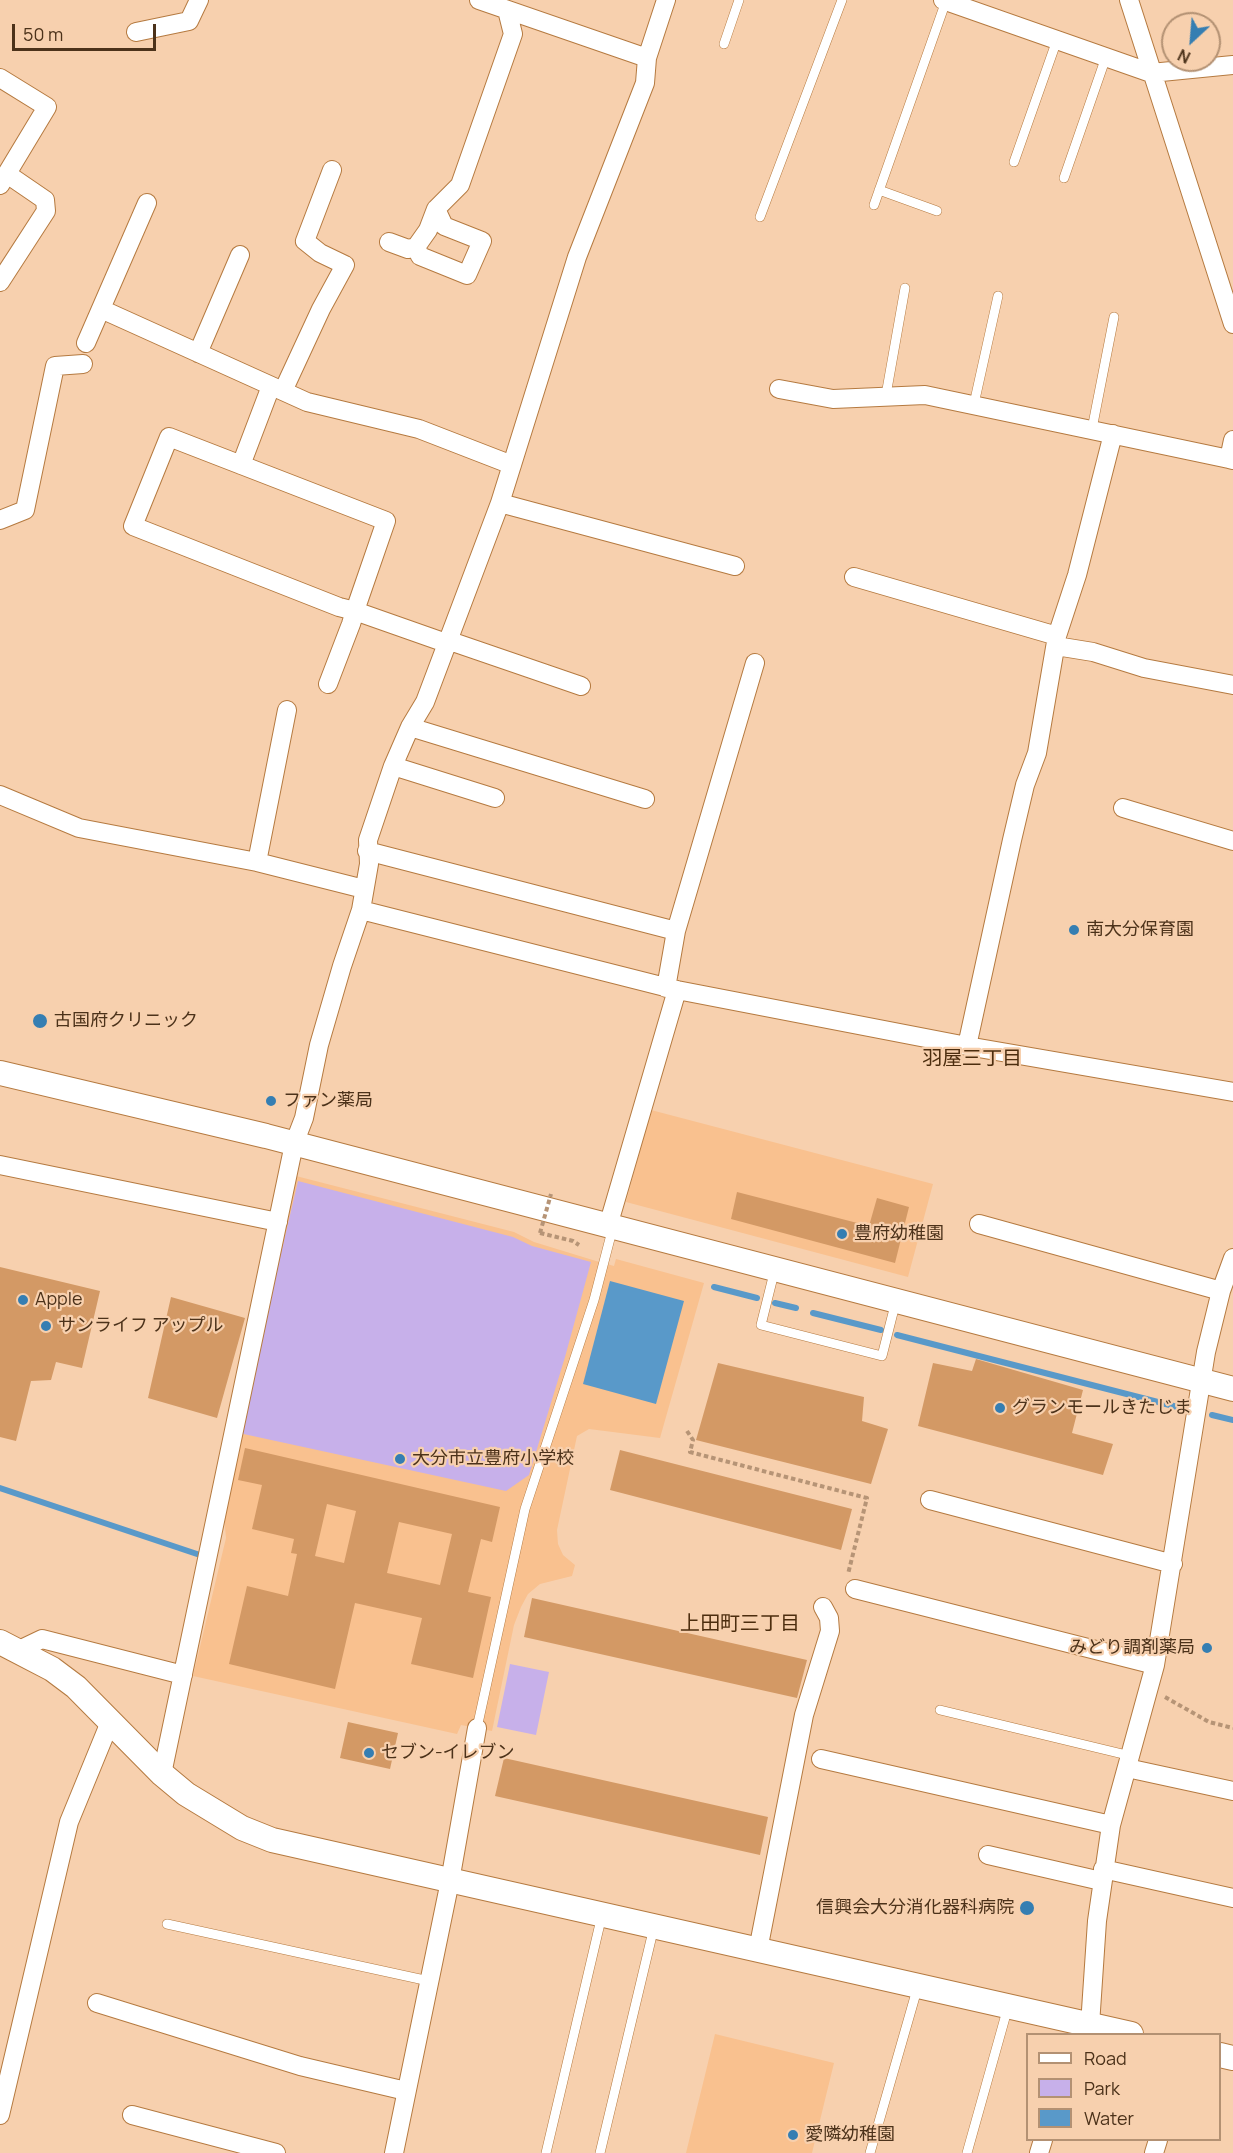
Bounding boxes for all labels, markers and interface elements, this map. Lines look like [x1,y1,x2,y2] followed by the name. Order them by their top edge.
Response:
[15,12,159,50] scale bar
[1161,12,1221,72] north arrow
[23,22,63,46] text: 50 m
[1174,44,1194,69] text: N
[1086,919,1194,941] place label: 南大分保育園
[1067,923,1081,937] marker: 南大分保育園
[54,1010,198,1032] place label: 古国府クリニック
[31,1012,49,1030] marker: 古国府クリニック
[922,1047,1022,1071] district label: 羽屋三丁目
[283,1090,373,1112] place label: ファン薬局
[264,1094,278,1108] marker: ファン薬局
[854,1223,944,1245] place label: 豊府幼稚園
[835,1227,849,1241] marker: 豊府幼稚園
[35,1289,82,1311] place label: Apple
[16,1293,30,1307] marker: Apple
[58,1315,224,1337] place label: サンライフ アップル
[39,1319,53,1333] marker: サンライフ アップル
[1012,1397,1192,1419] place label: グランモールきたじま
[993,1401,1007,1415] marker: グランモールきたじま
[412,1448,574,1470] place label: 大分市立豊府小学校
[393,1452,407,1466] marker: 大分市立豊府小学校
[680,1612,800,1636] district label: 上田町三丁目
[1069,1637,1195,1659] place label: みどり調剤薬局
[1200,1641,1214,1655] marker: みどり調剤薬局
[381,1742,515,1764] place label: セブン-イレブン
[362,1746,376,1760] marker: セブン-イレブン
[816,1897,1014,1919] place label: 信興会大分消化器科病院
[1018,1899,1036,1917] marker: 信興会大分消化器科病院
[1026,2033,1221,2141] legend
[1084,2046,1127,2070] text: Road
[1084,2076,1120,2100] text: Park
[1084,2106,1134,2130] text: Water
[805,2124,895,2146] place label: 愛隣幼稚園
[786,2128,800,2142] marker: 愛隣幼稚園

